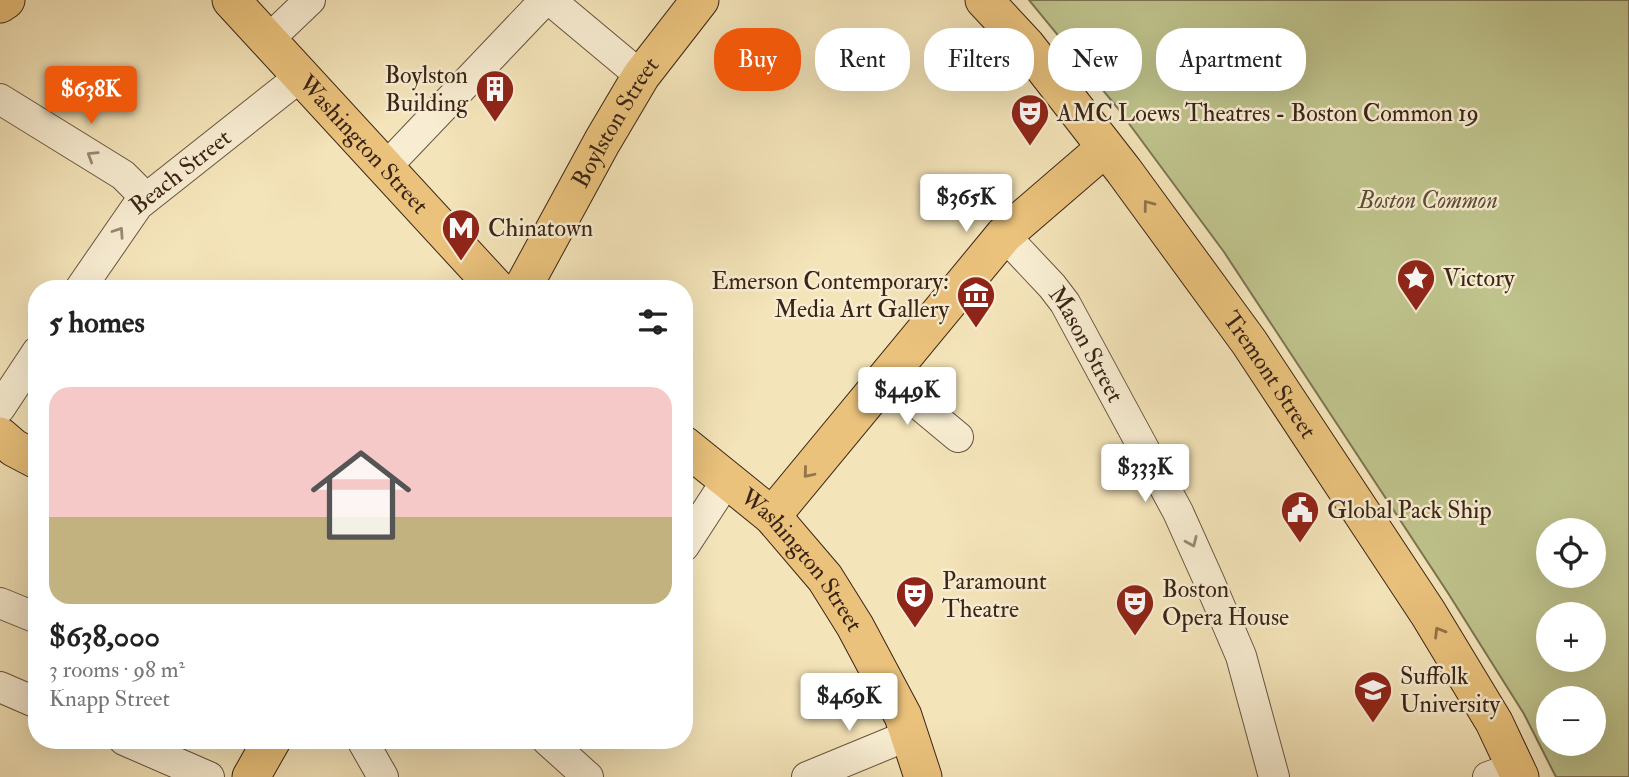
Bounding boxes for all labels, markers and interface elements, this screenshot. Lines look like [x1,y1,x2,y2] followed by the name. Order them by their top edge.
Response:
[714,28,801,91] chip: Buy
[815,28,910,91] chip: Rent
[924,28,1034,91] chip: Filters
[1048,28,1142,91] chip: New
[1156,28,1306,91] chip: Apartment
[565,50,666,193] street label: Boylston Street
[384,60,469,119] place label: Boylston Building
[42,66,140,126] pin: $638K
[291,67,436,220] street label: Washington Street
[474,68,516,123] building icon: Boylston Building
[61,74,121,103] text: $638K
[1009,92,1051,147] theatre icon: AMC Loews Theatres - Boston Common 19
[1056,98,1479,129] place label: AMC Loews Theatres - Boston Common 19
[123,122,237,221] street label: Beach Street
[87,152,100,165] one-way arrow
[917,174,1015,234] pin: $365K
[936,182,996,211] text: $365K
[1357,185,1498,216] park label: Boston Common
[1144,200,1157,213] one-way arrow
[440,207,482,262] metro station icon: Chinatown
[488,213,593,244] place label: Chinatown
[110,227,123,240] one-way arrow
[1395,257,1437,312] place icon: Victory
[1443,263,1515,294] place label: Victory
[711,266,949,325] place label: Emerson Contemporary: Media Art Gallery
[955,274,997,329] museum icon: Emerson Contemporary: Media Art Gallery
[1042,280,1131,408] street label: Mason Street
[634,303,672,341] icon: filters
[49,304,145,341] text: 5 homes
[1216,305,1324,445] street label: Tremont Street
[858,368,956,427] pin: $449K
[874,375,940,404] text: $449K
[298,432,424,558] icon: home
[1096,444,1194,504] pin: $333K
[1117,452,1173,481] text: $333K
[804,465,816,478] one-way arrow
[733,481,870,638] street label: Washington Street
[1279,489,1321,544] public building icon: Global Pack Ship
[1327,495,1492,526] place label: Global Pack Ship
[1536,518,1606,756] map controls
[1536,518,1606,588] button: locate
[1184,535,1198,547] one-way arrow
[942,566,1047,625] place label: Paramount Theatre
[894,574,936,629] theatre icon: Paramount Theatre
[1162,574,1289,633] place label: Boston Opera House
[1114,582,1156,637] theatre icon: Boston Opera House
[1536,602,1606,672] button: +
[49,618,160,655] text: $638,000
[1435,626,1448,639] one-way arrow
[49,655,185,684] text: 3 rooms · 98 m²
[1400,661,1501,720] place label: Suffolk University
[1352,669,1394,724] school or university icon: Suffolk University
[800,674,898,733] pin: $469K
[817,681,881,710] text: $469K
[49,684,170,713] text: Knapp Street
[1536,686,1606,756] button: −

